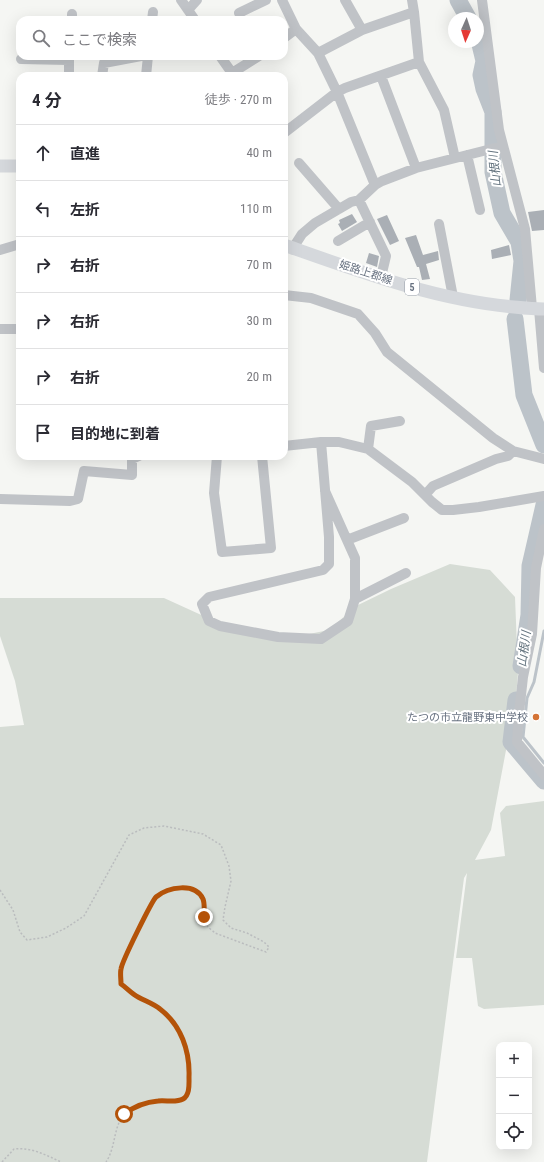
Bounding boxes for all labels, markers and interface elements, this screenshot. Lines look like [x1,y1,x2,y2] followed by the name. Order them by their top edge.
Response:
[448,12,484,48] north arrow
[16,16,288,60] search box
[30,27,52,49] icon: search
[62,31,137,49] text: ここで検索
[32,90,62,110] text: 4 分
[205,92,272,107] text: 徒歩 · 270 m
[32,142,54,164] icon: ahead
[70,145,100,163] text: 直進
[246,145,272,160] text: 40 m
[486,148,504,188] water label: 山根川
[32,198,54,220] icon: left
[70,201,100,219] text: 左折
[240,201,272,216] text: 110 m
[32,254,54,276] icon: right
[70,257,100,275] text: 右折
[246,257,272,272] text: 70 m
[338,258,394,287] street label: 姫路上郡線
[405,279,419,295] road number: 5
[32,310,54,332] icon: right
[70,313,100,331] text: 右折
[246,313,272,328] text: 30 m
[32,366,54,388] icon: right
[70,369,100,387] text: 右折
[246,369,272,384] text: 20 m
[32,422,54,444] icon: arrive
[70,425,160,443] text: 目的地に到着
[515,628,534,668] water label: 山根川
[407,711,528,724] place label: たつの市立龍野東中学校
[531,712,541,722] marker: たつの市立龍野東中学校
[195,908,213,926] route end
[496,1042,532,1150] map controls
[496,1042,532,1078] button: +
[496,1078,532,1114] button: −
[115,1105,133,1123] route start
[496,1114,532,1150] button: locate

